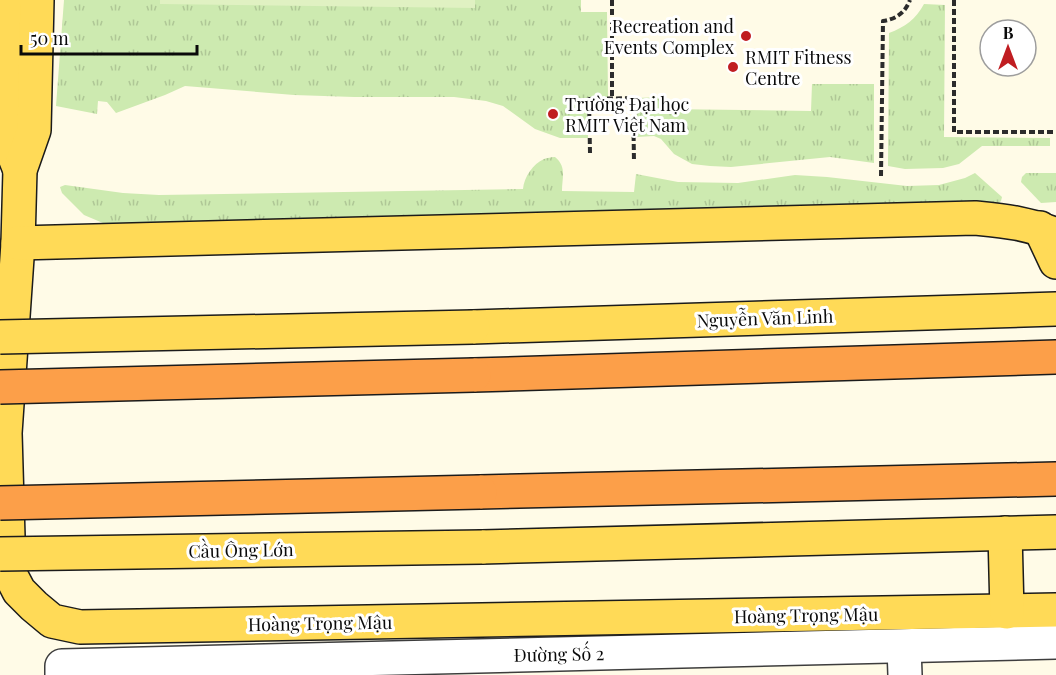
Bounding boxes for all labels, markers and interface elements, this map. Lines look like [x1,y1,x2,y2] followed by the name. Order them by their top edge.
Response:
[604,14,735,59] place label: Recreation and Events Complex
[21,18,196,56] scale bar
[978,18,1038,78] north arrow
[1003,22,1014,43] text: B
[30,26,69,50] text: 50 m
[739,29,753,43] marker: Recreation and Events Complex
[745,45,852,90] place label: RMIT Fitness Centre
[726,60,740,74] marker: RMIT Fitness Centre
[565,92,690,137] place label: Trường Đại học RMIT Việt Nam
[546,107,560,121] marker: Trường Đại học RMIT Việt Nam
[696,304,834,332] street label: Nguyễn Văn Linh
[188,535,294,563] street label: Cầu Ông Lớn
[734,602,879,628] street label: Hoàng Trọng Mậu
[248,610,393,636] street label: Hoàng Trọng Mậu
[513,639,604,667] street label: Đường Số 2

